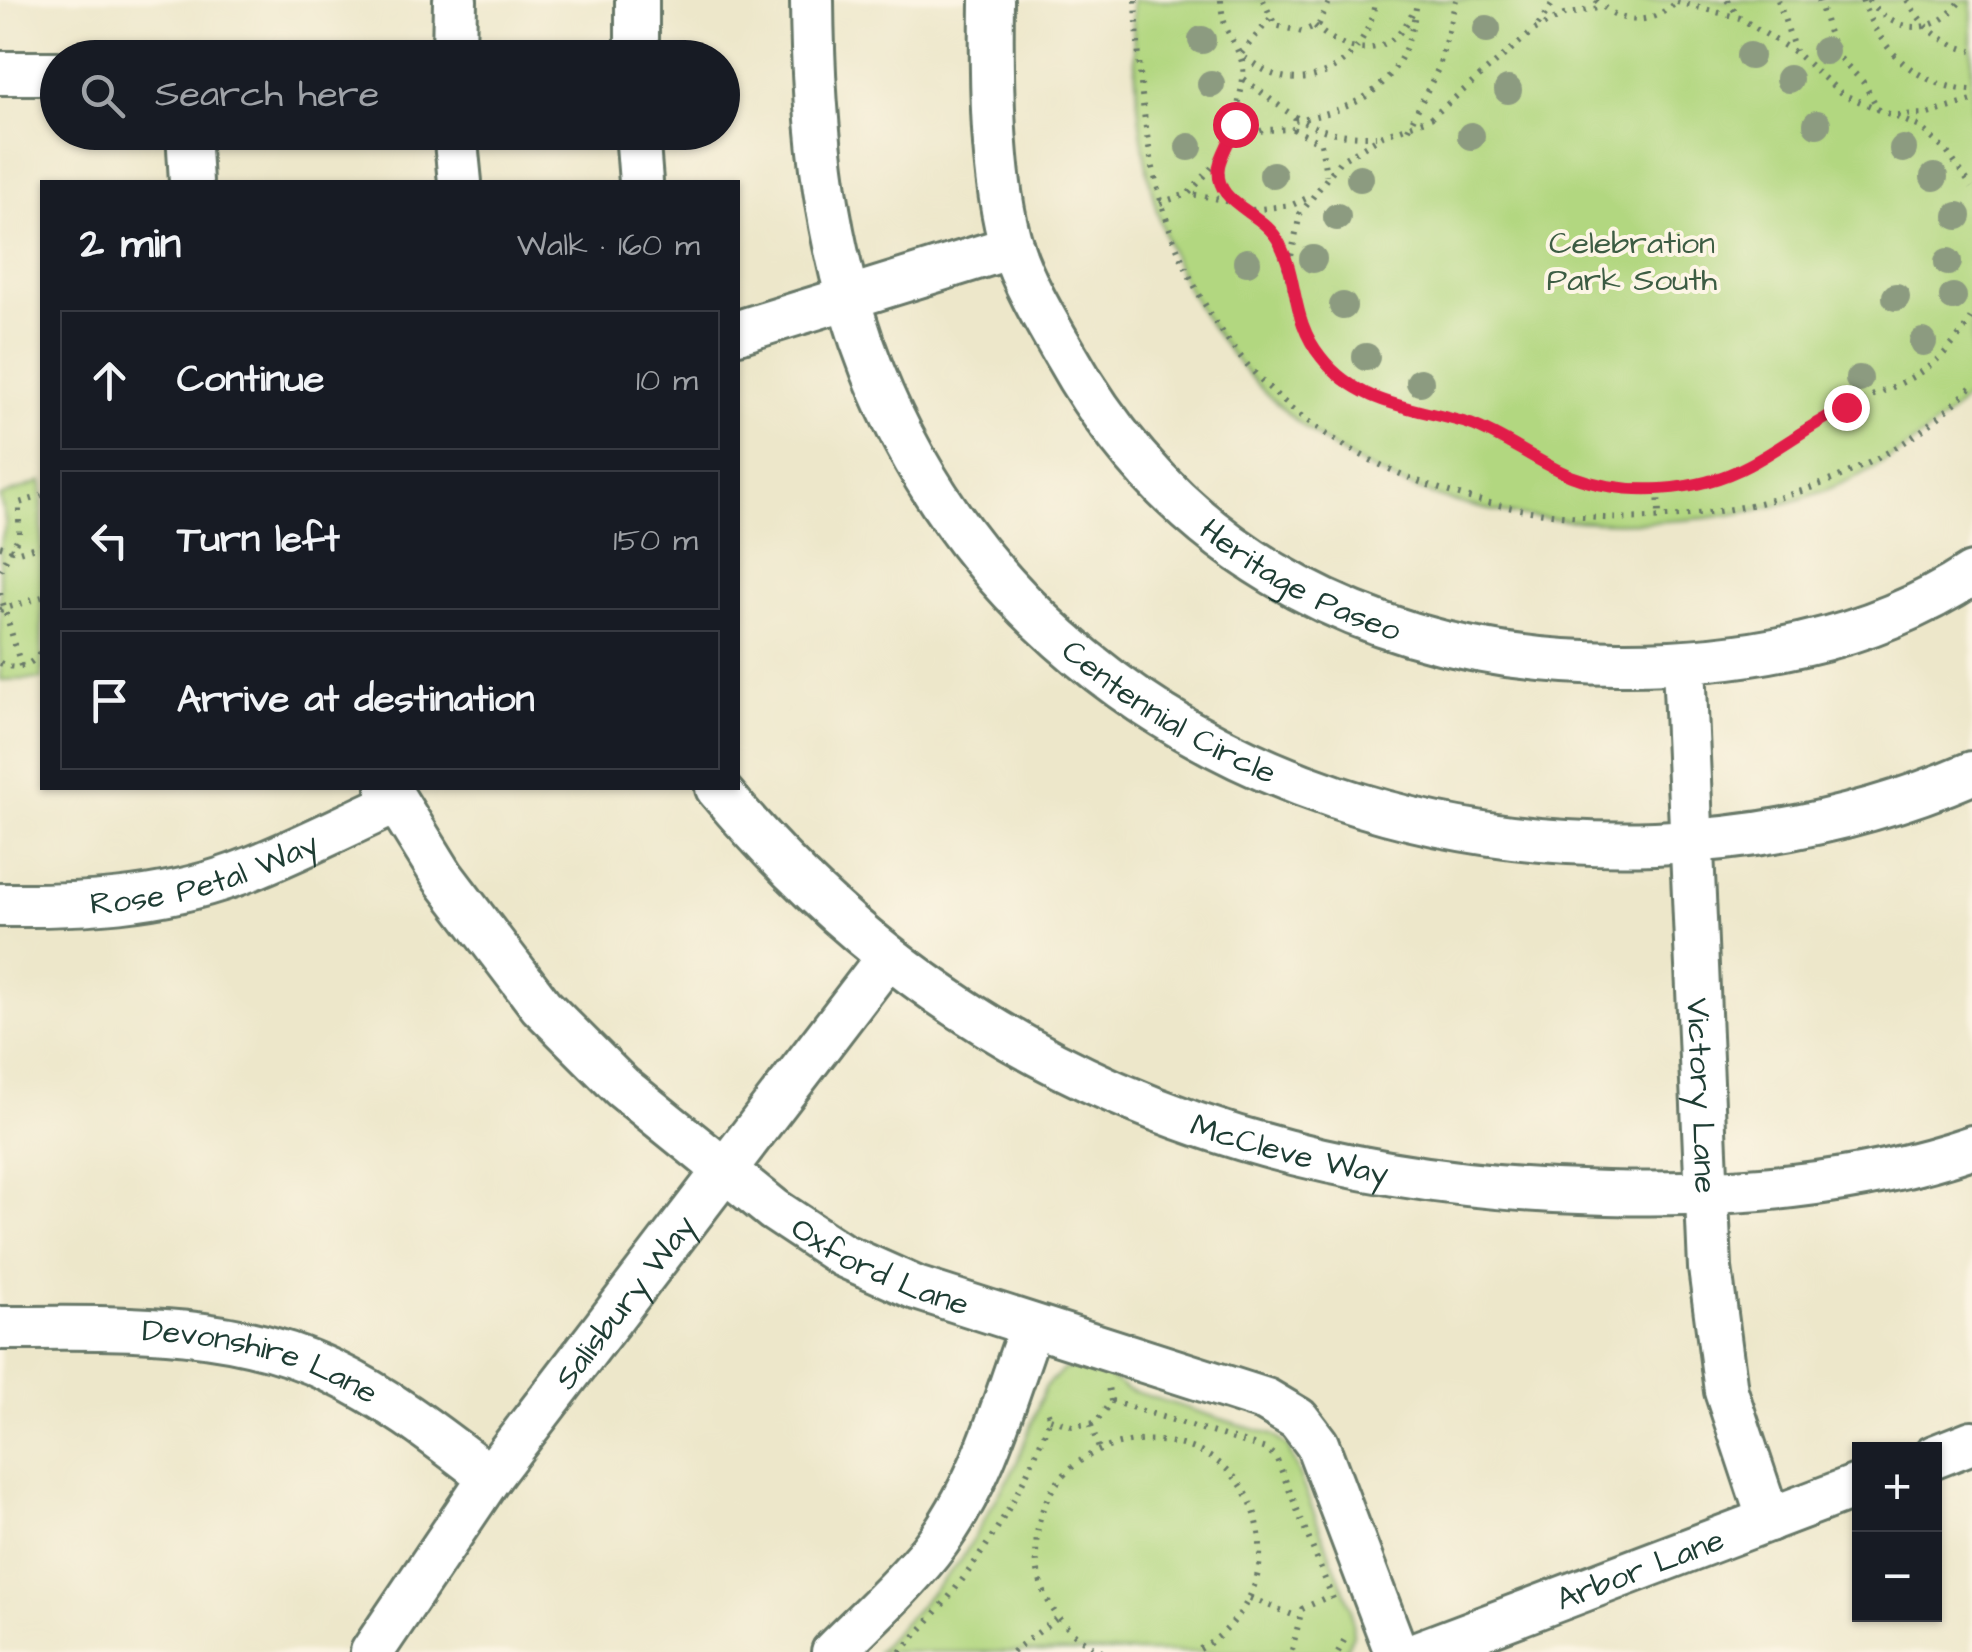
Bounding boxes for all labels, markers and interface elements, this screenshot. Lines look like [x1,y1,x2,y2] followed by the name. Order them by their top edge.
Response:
[40,40,740,150] search box
[75,68,130,123] icon: search
[155,69,379,121] text: Search here
[1213,102,1259,148] route start
[80,216,181,274] text: 2 min
[1547,221,1717,303] park label: Celebration Park South
[517,223,700,268] text: Walk · 160 m
[82,353,137,408] icon: ahead
[177,354,324,406] text: Continue
[636,358,698,403] text: 10 m
[1824,385,1870,431] route end
[1190,509,1407,653] street label: Heritage Paseo
[82,513,137,568] icon: left
[177,514,340,566] text: Turn left
[613,518,698,563] text: 150 m
[1052,629,1283,796] street label: Centennial Circle
[82,673,137,728] icon: arrive
[177,674,534,726] text: Arrive at destination
[88,821,326,927] street label: Rose Petal Way
[1674,997,1728,1194] street label: Victory Lane
[1185,1103,1392,1197] street label: McCleve Way
[544,1206,707,1399] street label: Salisbury Way
[782,1206,975,1328] street label: Oxford Lane
[141,1308,386,1416] street label: Devonshire Lane
[1852,1442,1942,1622] map controls
[1852,1442,1942,1532] button: +
[1550,1518,1731,1622] street label: Arbor Lane
[1852,1532,1942,1622] button: −

